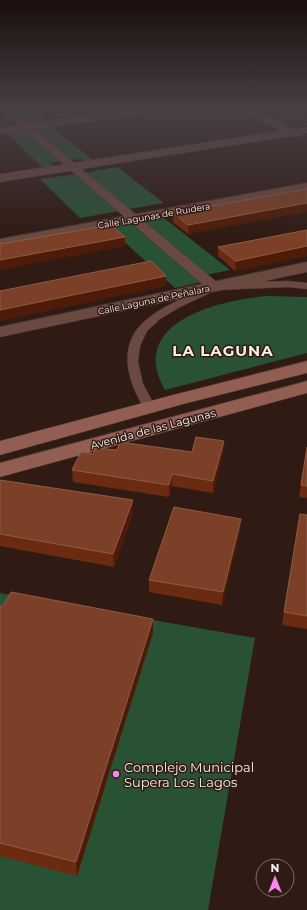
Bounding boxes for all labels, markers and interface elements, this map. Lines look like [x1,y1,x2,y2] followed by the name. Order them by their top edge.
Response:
[97,200,211,231] street label: Calle Lagunas de Ruidera
[97,282,211,317] street label: Calle Laguna de Peñalara
[172,341,274,360] district label: LA LAGUNA
[89,405,218,452] street label: Avenida de las Lagunas
[124,759,254,790] place label: Complejo Municipal Supera Los Lagos
[111,769,121,779] marker: Complejo Municipal Supera Los Lagos
[255,858,295,898] north arrow
[271,861,279,875] text: N

